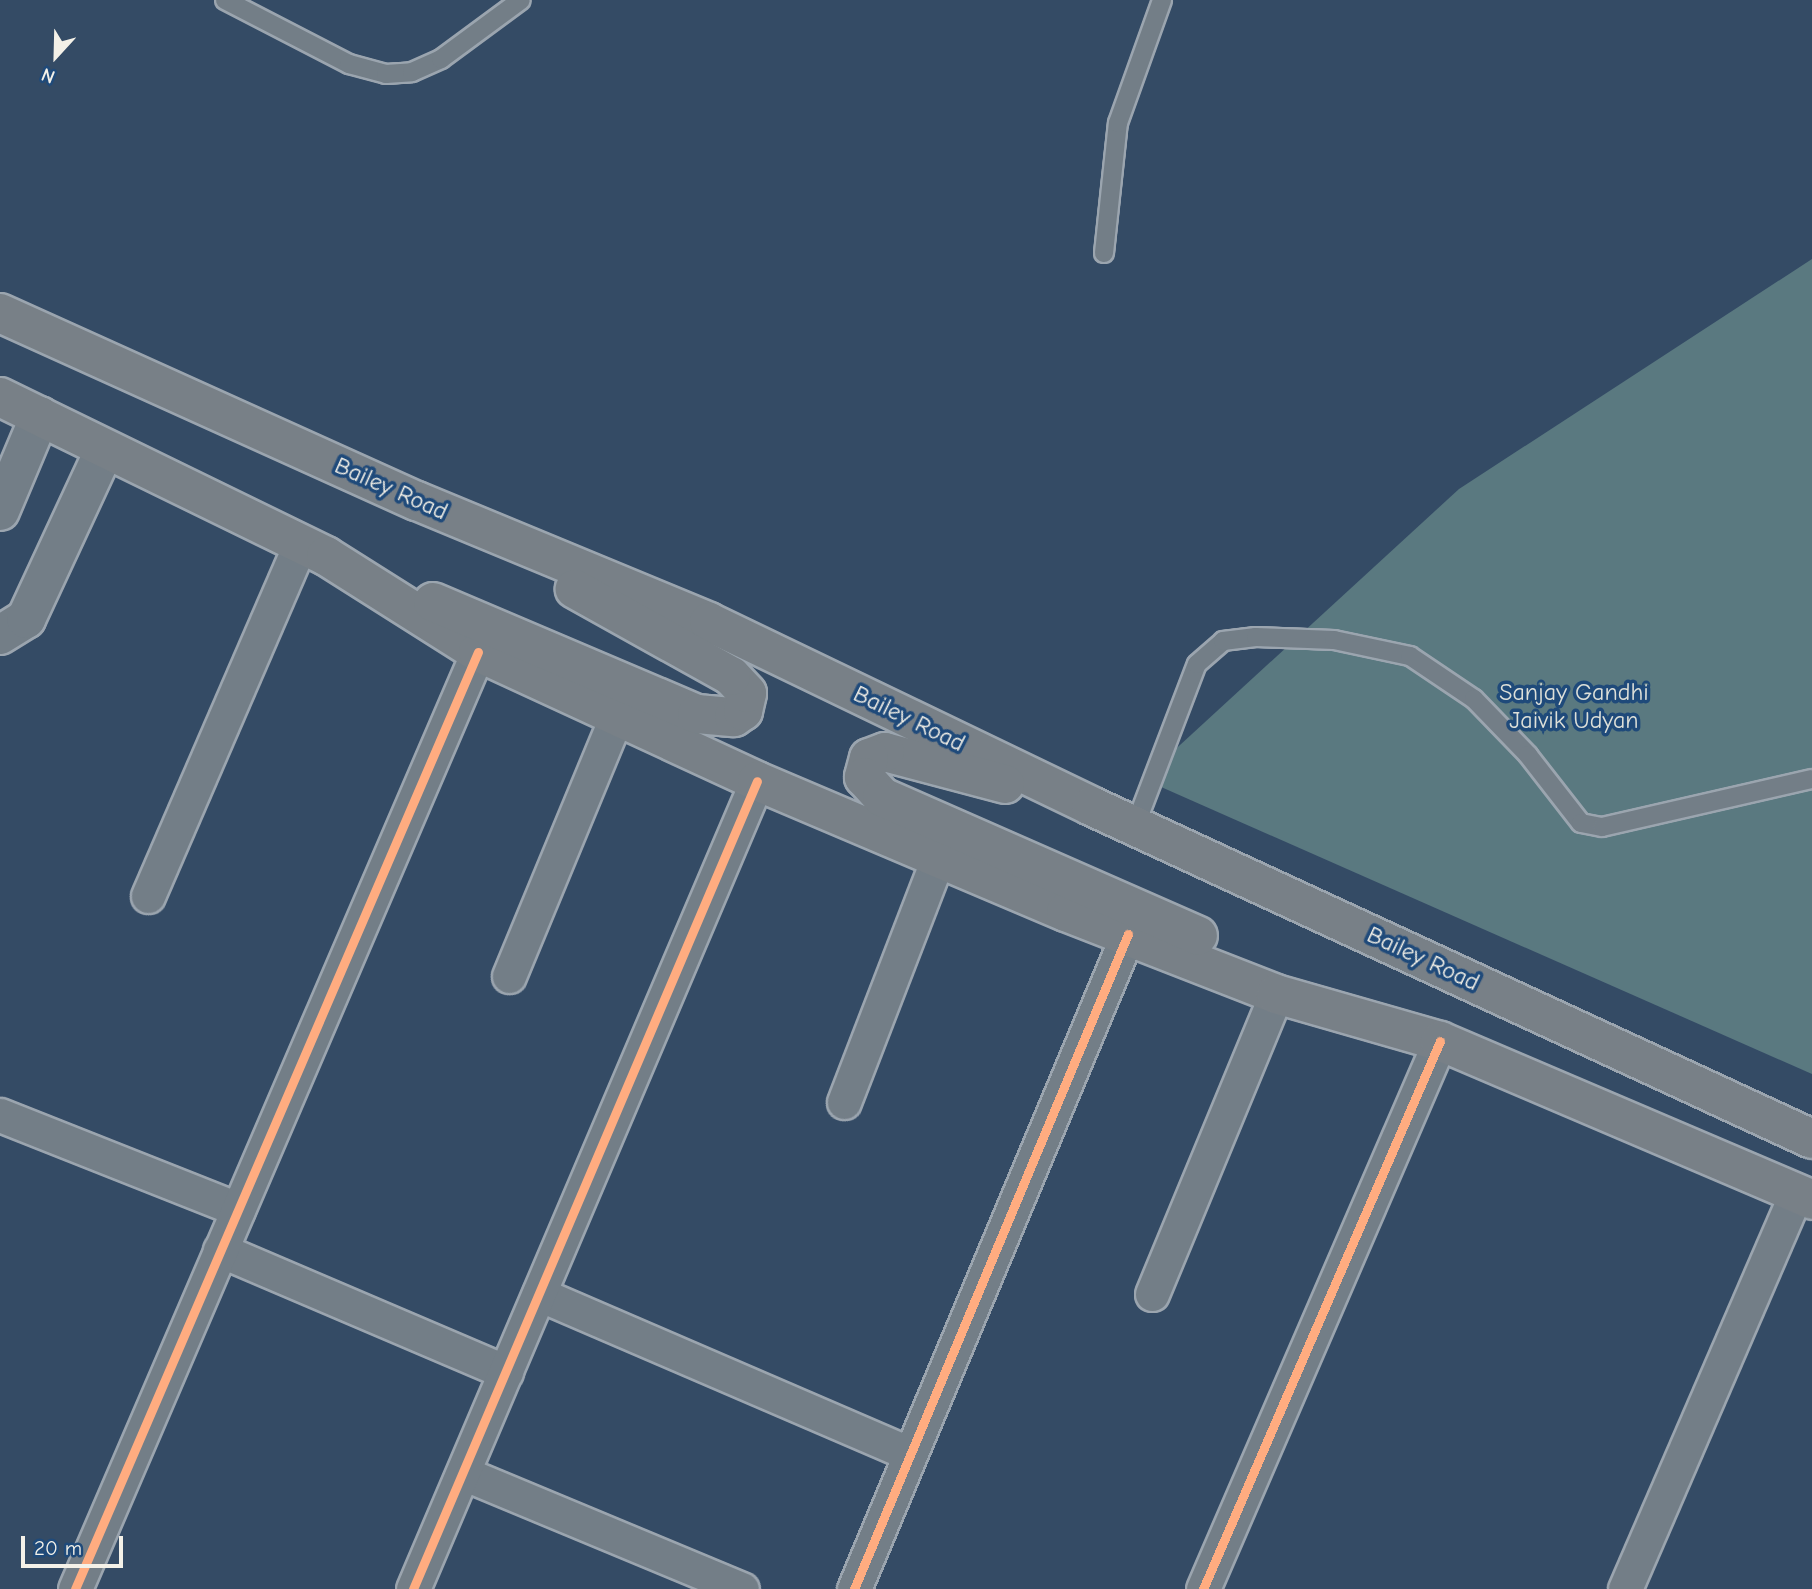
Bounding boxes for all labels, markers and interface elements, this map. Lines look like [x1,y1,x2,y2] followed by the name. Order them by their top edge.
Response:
[21,21,91,91] north arrow
[38,63,58,88] text: N
[330,451,452,527] street label: Bailey Road
[1499,679,1649,735] park label: Sanjay Gandhi Jaivik Udyan
[849,680,969,758] street label: Bailey Road
[1362,920,1484,998] street label: Bailey Road
[24,1522,126,1566] scale bar
[34,1536,82,1560] text: 20 m

